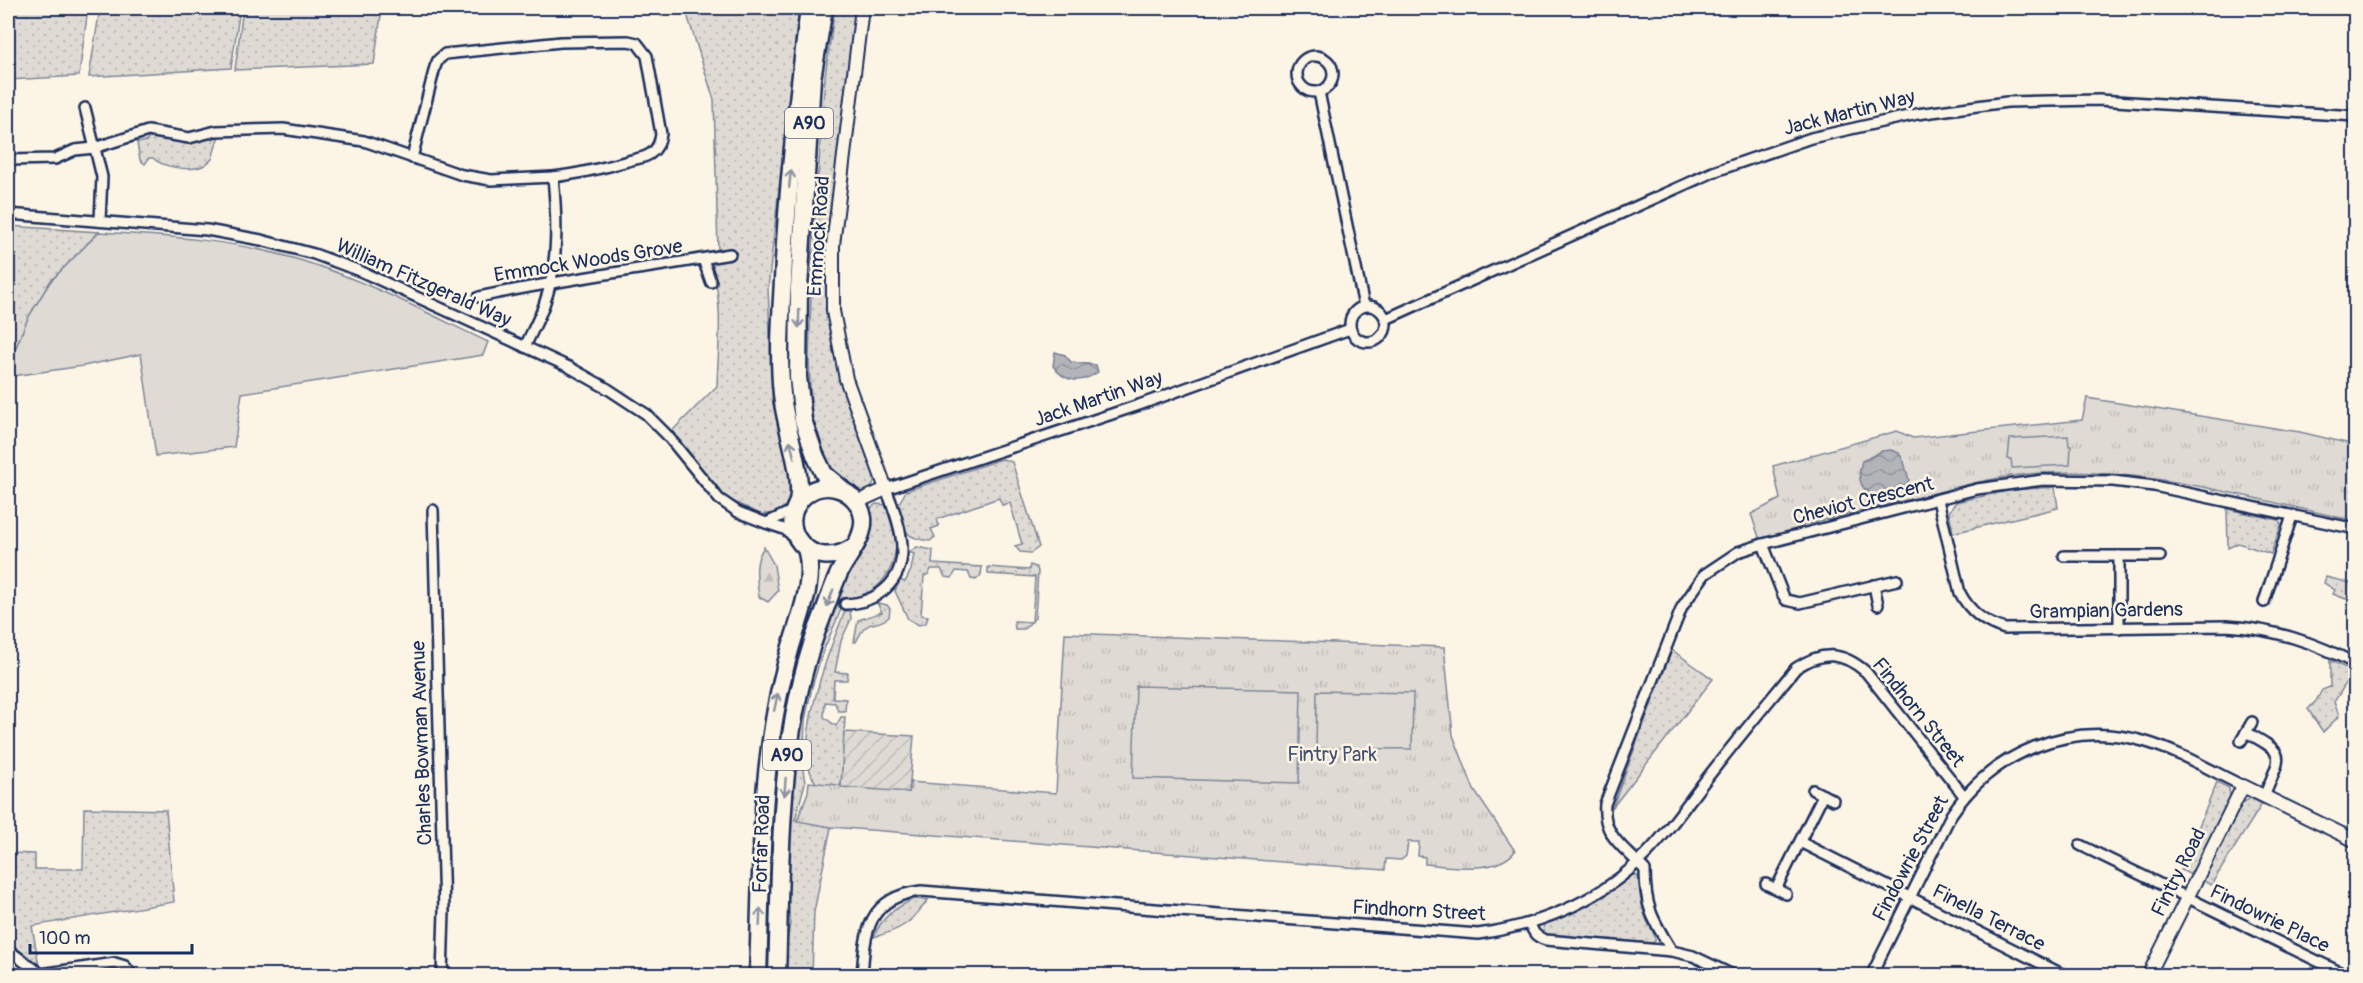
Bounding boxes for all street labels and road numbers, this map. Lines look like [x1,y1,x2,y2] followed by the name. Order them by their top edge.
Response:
[1781,84,1918,141] street label: Jack Martin Way
[785,108,833,138] road number: A90
[802,175,835,297] street label: Emmock Road
[332,233,516,333] street label: William Fitzgerald Way
[492,233,684,288] street label: Emmock Woods Grove
[1030,365,1166,432] street label: Jack Martin Way
[1790,471,1937,530] street label: Cheviot Crescent
[2029,597,2183,624] street label: Grampian Gardens
[405,640,438,846] street label: Charles Bowman Avenue
[1867,653,1971,773] street label: Findhorn Street
[763,740,811,770] road number: A90
[1867,790,1955,926] street label: Findowrie Street
[747,794,776,894] street label: Forfar Road
[2146,824,2211,921] street label: Fintry Road
[1928,878,2049,957] street label: Finella Terrace
[2206,879,2334,958] street label: Findowrie Place
[1352,895,1487,927] street label: Findhorn Street

